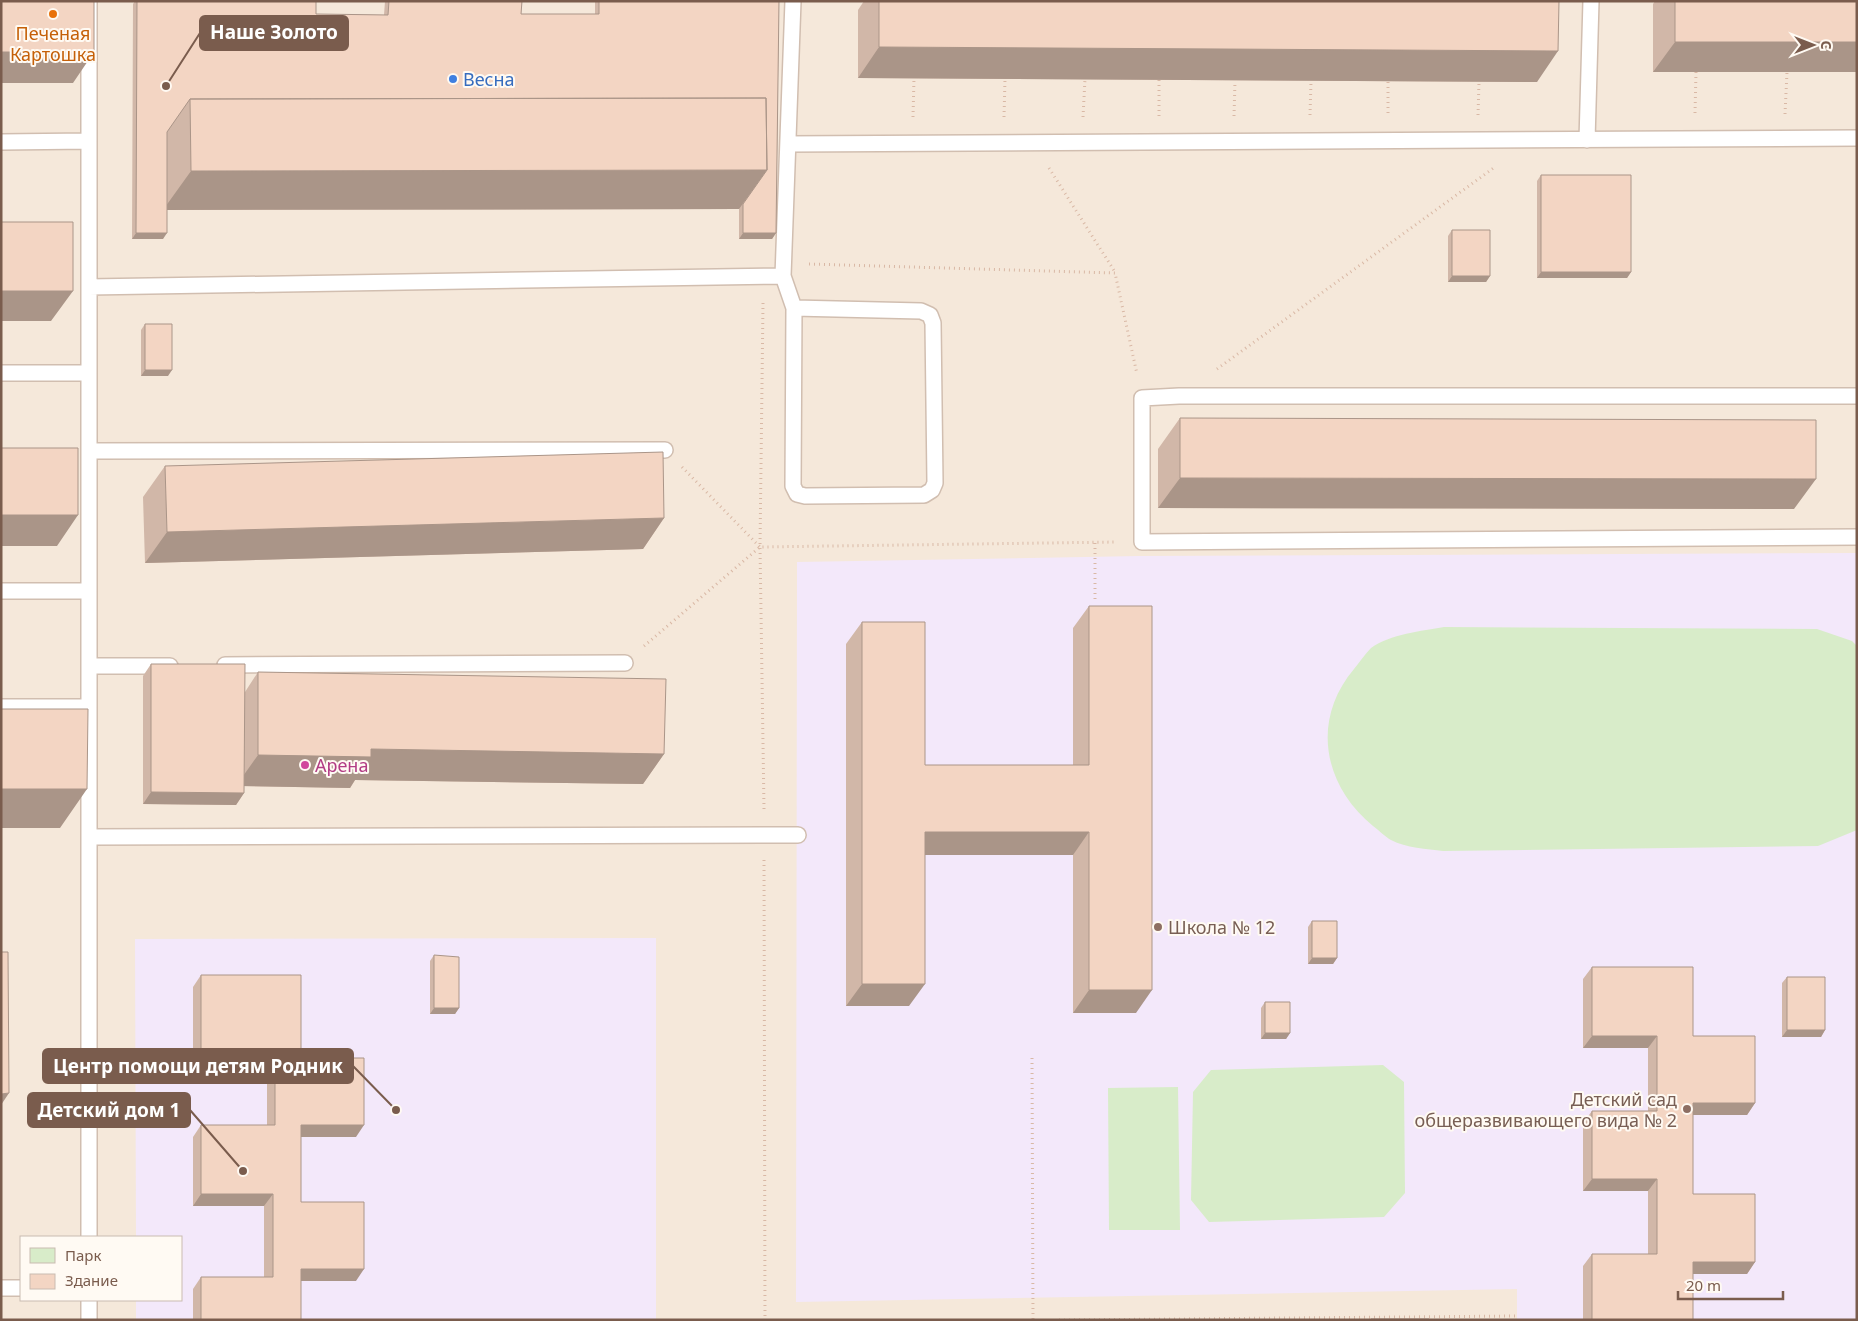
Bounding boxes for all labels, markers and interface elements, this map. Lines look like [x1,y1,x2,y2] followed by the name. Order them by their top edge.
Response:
[47,8,59,20] marker: Печеная Картошка
[200,16,348,50] callout: Наше Золото
[210,19,338,45] text: Наше Золото
[1788,20,1838,70] north arrow
[10,21,96,66] place label: Печеная Картошка
[1817,40,1836,50] text: С
[463,67,515,91] place label: Весна
[447,73,459,85] marker: Весна
[315,753,368,777] place label: Арена
[299,759,311,771] marker: Арена
[1168,915,1275,939] place label: Школа № 12
[1152,921,1164,933] marker: Школа № 12
[43,1049,353,1083] callout: Центр помощи детям Родник
[53,1053,343,1079] text: Центр помощи детям Родник
[1414,1087,1677,1132] place label: Детский сад общеразвивающего вида № 2
[28,1093,190,1127] callout: Детский дом 1
[38,1097,180,1123] text: Детский дом 1
[1681,1103,1693,1115] marker: Детский сад общеразвивающего вида № 2
[20,1236,182,1301] legend
[65,1245,101,1265] text: Парк
[1678,1268,1783,1300] scale bar
[65,1270,118,1290] text: Здание
[1686,1275,1721,1295] text: 20 m

